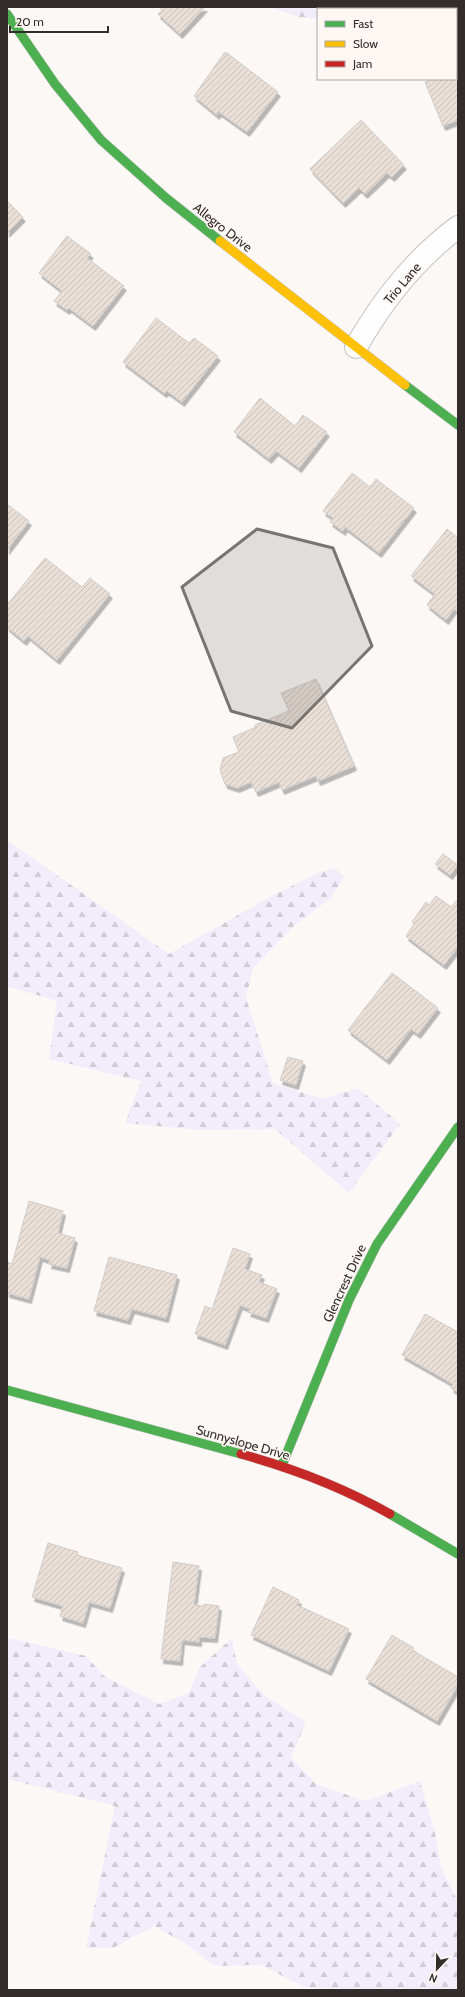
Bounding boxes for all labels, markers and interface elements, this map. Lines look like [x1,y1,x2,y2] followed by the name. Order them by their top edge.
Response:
[10,8,108,34] scale bar
[317,8,457,80] legend
[16,14,44,29] text: 20 m
[353,16,373,31] text: Fast
[353,36,378,51] text: Slow
[352,56,372,71] text: Jam
[190,199,256,255] street label: Allegro Drive
[380,259,424,307] street label: Trio Lane
[319,1241,369,1324] street label: Glencrest Drive
[194,1421,292,1463] street label: Sunnyslope Drive
[417,1949,457,1989] north arrow
[427,1970,439,1986] text: N

